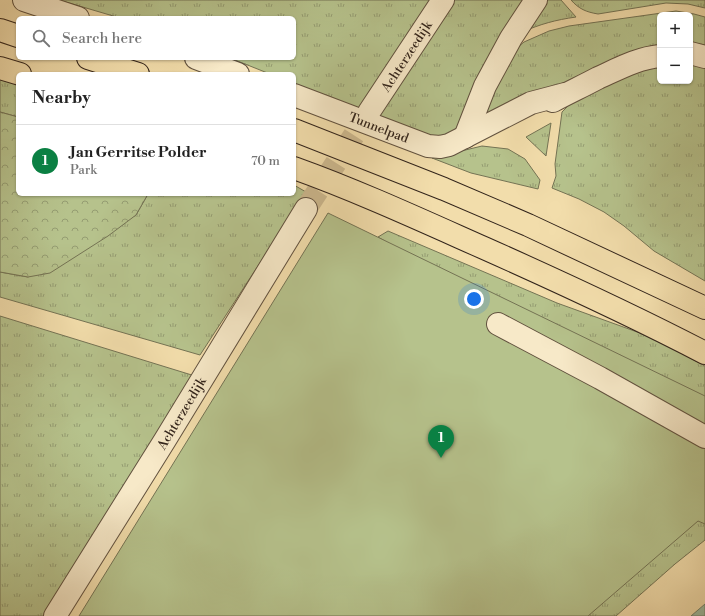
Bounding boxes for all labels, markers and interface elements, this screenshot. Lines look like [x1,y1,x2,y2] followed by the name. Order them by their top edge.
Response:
[657,12,693,84] map controls
[657,12,693,48] button: +
[16,16,296,60] search box
[377,17,436,96] street label: Achterzeedijk
[30,27,52,49] icon: search
[62,29,142,48] text: Search here
[657,48,693,84] button: −
[32,87,91,109] text: Nearby
[346,109,411,147] street label: Tunnelpad
[70,143,207,162] text: Jan Gerritse Polder
[42,153,48,169] text: 1
[251,153,280,169] text: 70 m
[70,162,97,178] text: Park
[464,289,484,309] your location
[154,374,210,453] street label: Achterzeedijk
[428,425,454,458] pin: 1

